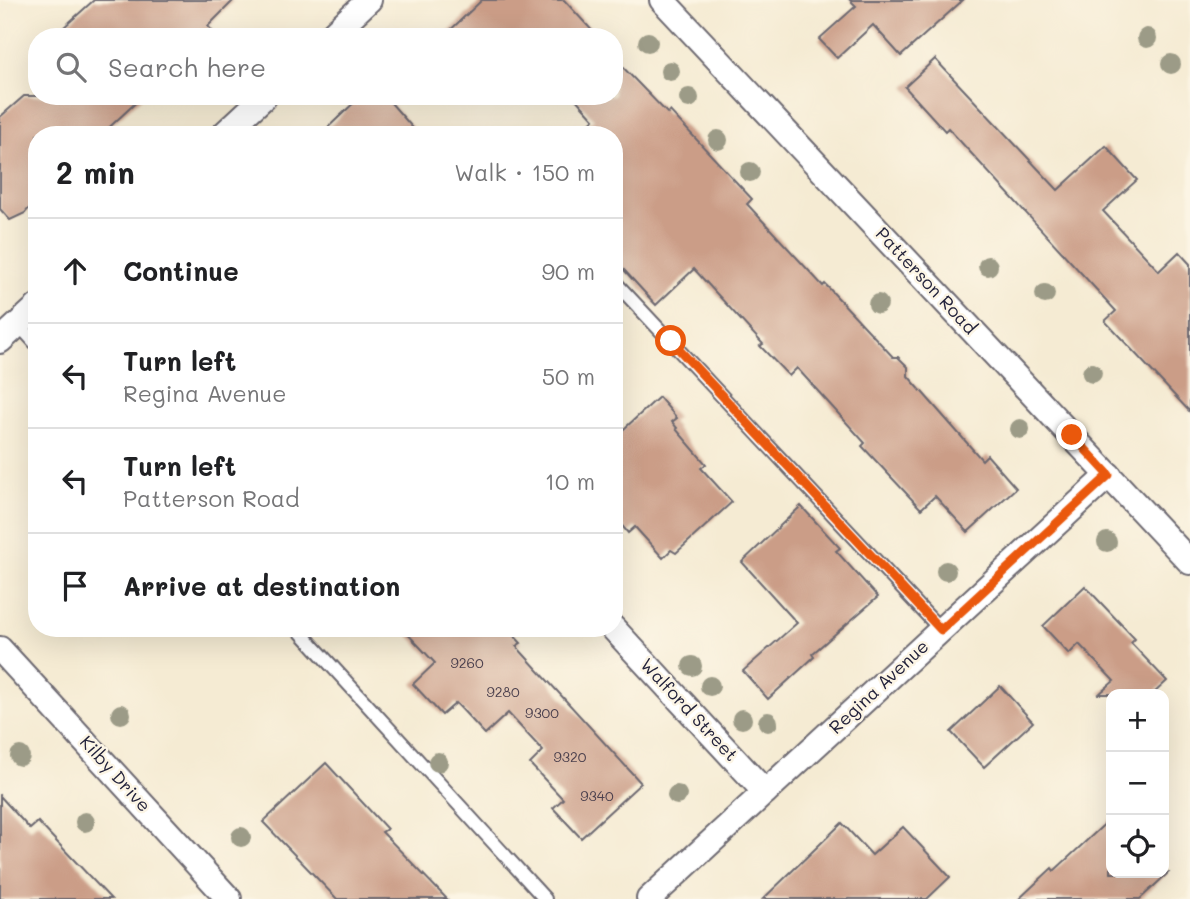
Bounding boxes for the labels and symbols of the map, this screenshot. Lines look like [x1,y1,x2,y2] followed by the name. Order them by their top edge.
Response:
[871,222,983,339] street label: Patterson Road
[655,325,686,356] route start
[1056,419,1087,450] route end
[823,634,933,739] street label: Regina Avenue
[450,653,484,672] house number: 9260
[636,653,744,766] street label: Walford Street
[486,682,520,701] house number: 9280
[525,703,559,722] house number: 9300
[75,730,156,817] street label: Kilby Drive
[554,747,587,766] house number: 9320
[580,786,614,805] house number: 9340

